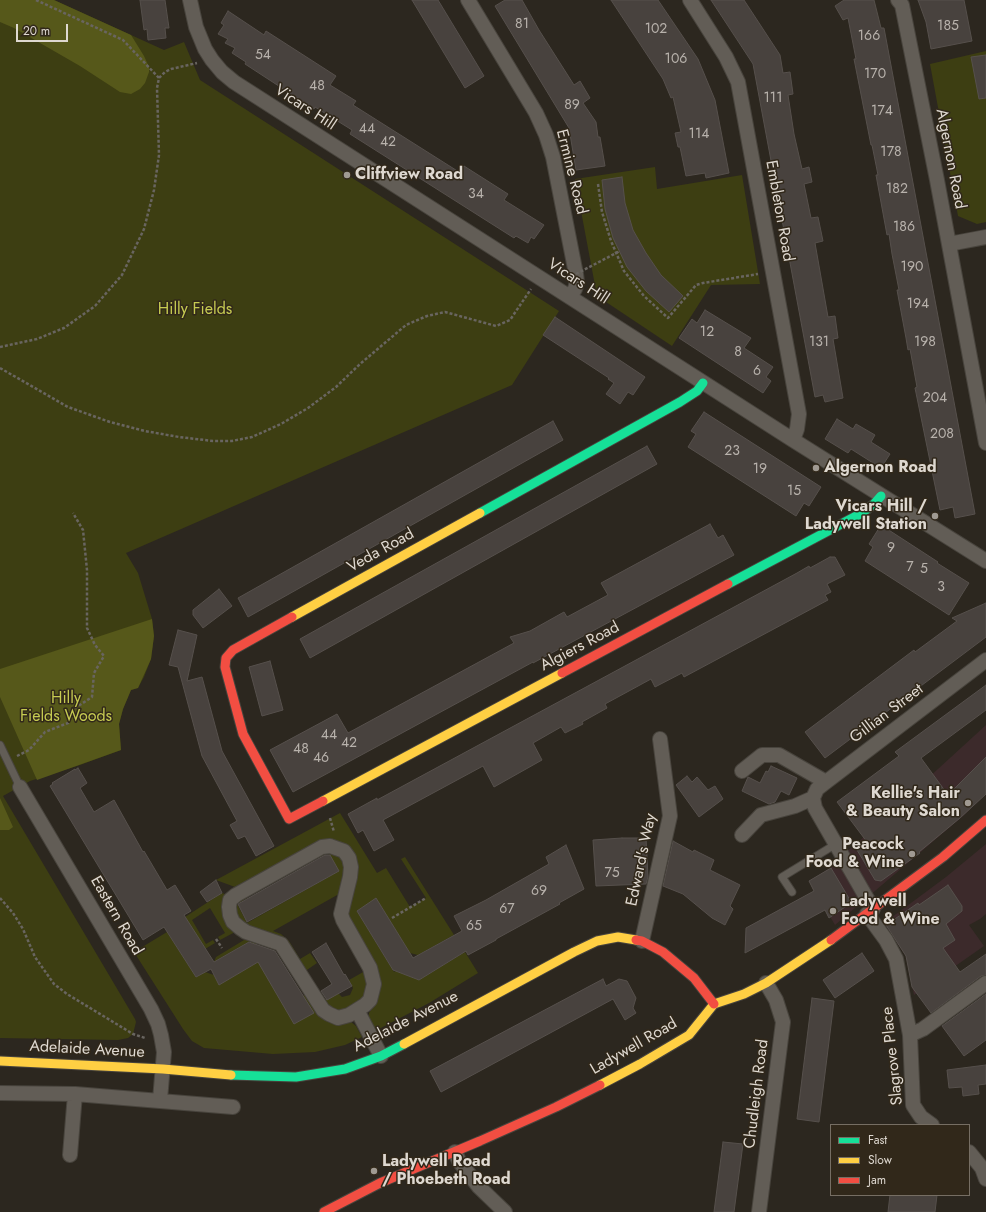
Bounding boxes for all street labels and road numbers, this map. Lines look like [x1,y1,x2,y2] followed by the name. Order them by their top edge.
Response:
[271,81,339,135] street label: Vicars Hill
[931,107,969,211] street label: Algernon Road
[551,128,591,216] street label: Ermine Road
[761,159,797,263] street label: Embleton Road
[544,255,612,309] street label: Vicars Hill
[344,525,418,577] street label: Veda Road
[537,618,623,676] street label: Algiers Road
[846,680,928,748] street label: Gillian Street
[623,812,661,908] street label: Edward's Way
[86,873,146,959] street label: Eastern Road
[350,987,462,1057] street label: Adelaide Avenue
[878,1006,908,1106] street label: Slagrove Place
[587,1014,681,1080] street label: Ladywell Road
[29,1037,145,1063] street label: Adelaide Avenue
[741,1038,773,1150] street label: Chudleigh Road

